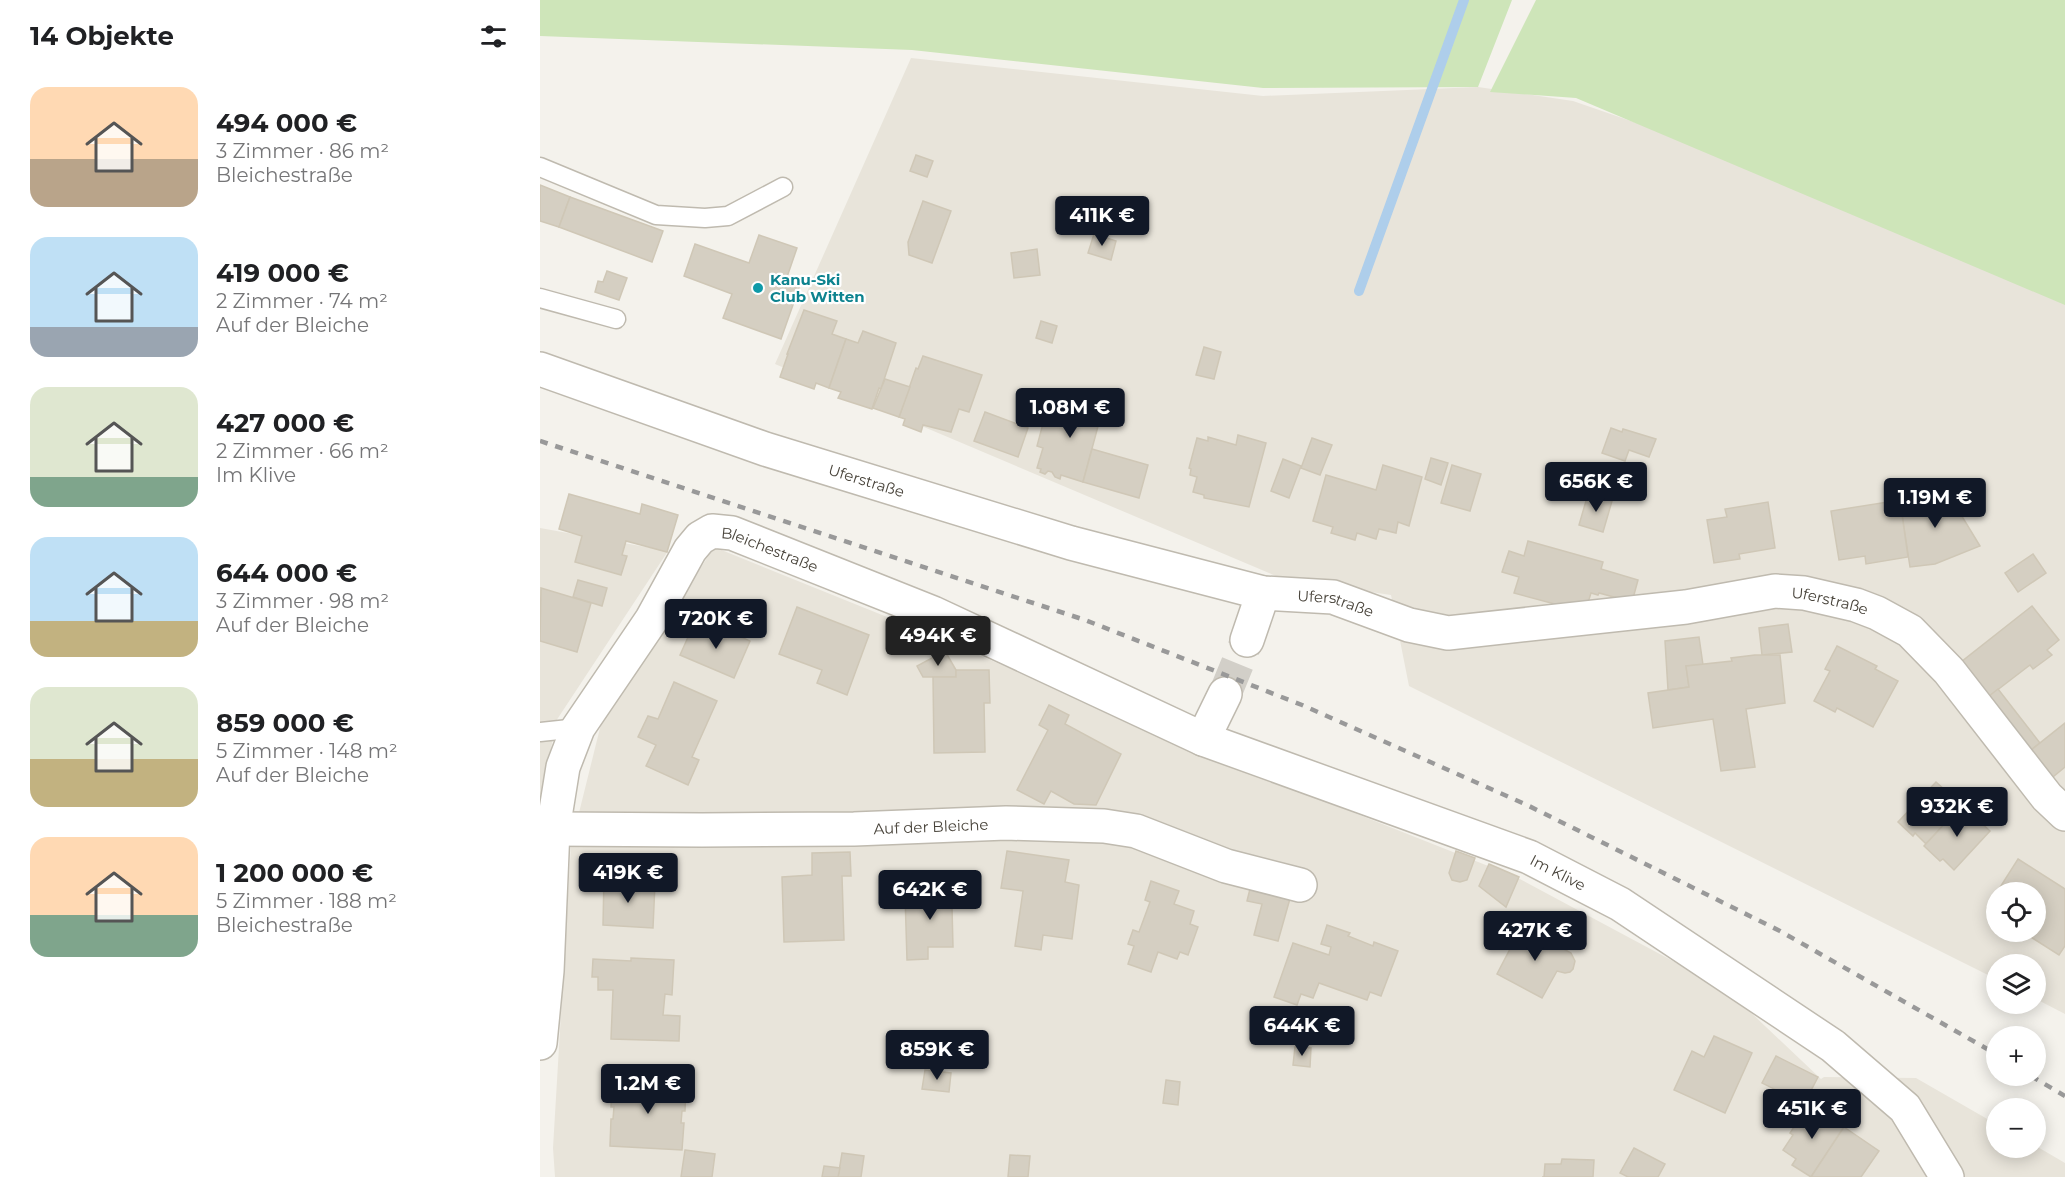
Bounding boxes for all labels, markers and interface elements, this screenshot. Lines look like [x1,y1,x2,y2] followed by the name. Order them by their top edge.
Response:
[30,20,174,52] text: 14 Objekte
[477,20,510,53] icon: filters
[216,107,357,139] text: 494 000 €
[78,111,150,183] icon: home
[216,139,389,163] text: 3 Zimmer · 86 m²
[216,163,353,187] text: Bleichestraße
[1053,196,1151,247] pin: 411K €
[1069,203,1135,227] text: 411K €
[216,257,349,289] text: 419 000 €
[78,261,150,333] icon: home
[770,270,865,306] place label: Kanu-Ski Club Witten
[751,281,765,295] marker: Kanu-Ski Club Witten
[216,289,388,313] text: 2 Zimmer · 74 m²
[216,313,369,337] text: Auf der Bleiche
[1015,388,1125,439] pin: 1.08M €
[1030,395,1110,419] text: 1.08M €
[216,407,354,439] text: 427 000 €
[78,411,150,483] icon: home
[216,439,388,463] text: 2 Zimmer · 66 m²
[826,460,907,501] street label: Uferstraße
[1547,462,1645,513] pin: 656K €
[216,463,296,487] text: Im Klive
[1559,469,1633,493] text: 656K €
[1880,478,1990,529] pin: 1.19M €
[1898,485,1972,509] text: 1.19M €
[721,522,821,576] street label: Bleichestraße
[216,557,357,589] text: 644 000 €
[78,561,150,633] icon: home
[1791,583,1871,618] street label: Uferstraße
[1297,585,1377,621] street label: Uferstraße
[216,589,389,613] text: 3 Zimmer · 98 m²
[667,599,765,650] pin: 720K €
[679,606,753,630] text: 720K €
[216,613,369,637] text: Auf der Bleiche
[889,616,987,667] pin: 494K €
[900,623,976,647] text: 494K €
[216,707,354,739] text: 859 000 €
[78,711,150,783] icon: home
[216,739,397,763] text: 5 Zimmer · 148 m²
[216,763,369,787] text: Auf der Bleiche
[1908,787,2006,838] pin: 932K €
[1921,794,1993,818] text: 932K €
[873,814,989,838] street label: Auf der Bleiche
[1527,850,1589,894] street label: Im Klive
[579,853,677,904] pin: 419K €
[216,857,373,889] text: 1 200 000 €
[593,860,663,884] text: 419K €
[78,861,150,933] icon: home
[881,870,979,921] pin: 642K €
[893,877,968,901] text: 642K €
[1986,882,2046,1158] map controls
[1986,882,2046,942] button: locate
[216,889,397,913] text: 5 Zimmer · 188 m²
[1486,911,1584,962] pin: 427K €
[216,913,353,937] text: Bleichestraße
[1498,918,1572,942] text: 427K €
[1986,954,2046,1014] button: layers
[1253,1006,1351,1057] pin: 644K €
[1264,1013,1340,1037] text: 644K €
[1986,1026,2046,1086] button: +
[888,1030,986,1081] pin: 859K €
[900,1037,974,1061] text: 859K €
[599,1064,697,1115] pin: 1.2M €
[615,1071,681,1095] text: 1.2M €
[1763,1089,1861,1140] pin: 451K €
[1777,1096,1847,1120] text: 451K €
[1986,1098,2046,1158] button: −

